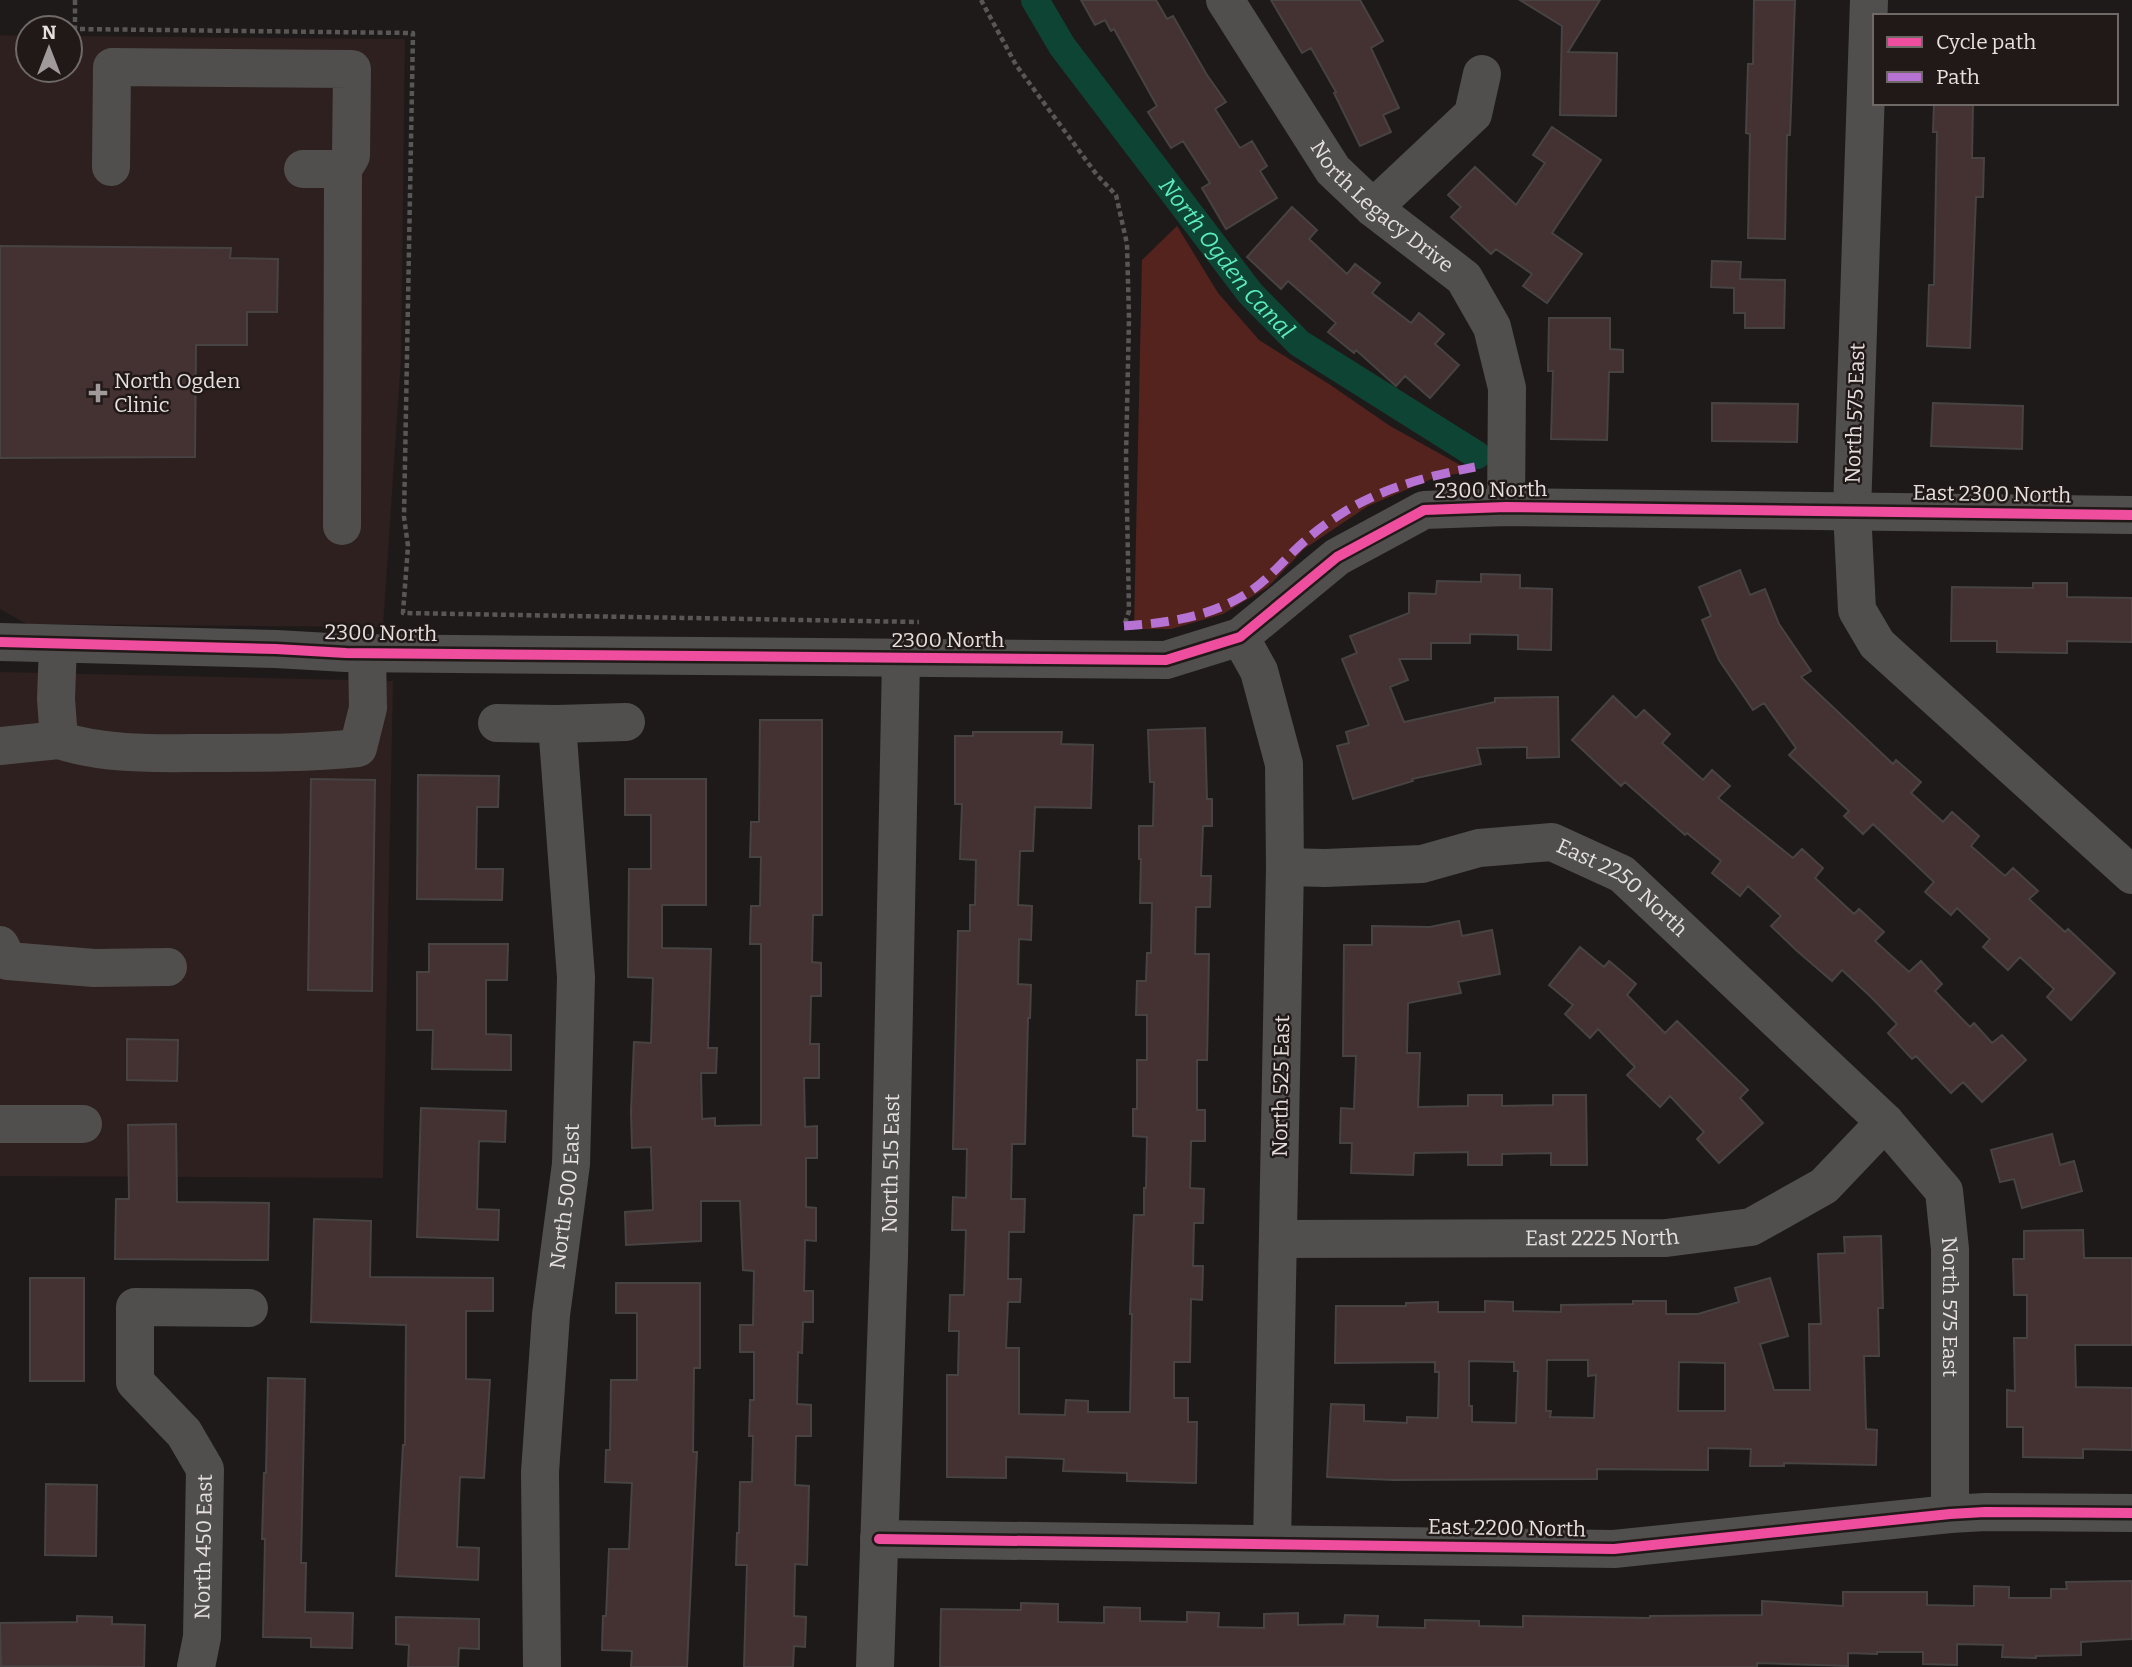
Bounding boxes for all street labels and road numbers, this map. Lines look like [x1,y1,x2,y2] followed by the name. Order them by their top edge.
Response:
[1305,136,1459,278] street label: North Legacy Drive
[1840,342,1870,484] street label: North 575 East
[1434,476,1548,504] street label: 2300 North
[1912,480,2072,508] street label: East 2300 North
[324,619,438,647] street label: 2300 North
[892,627,1004,653] street label: 2300 North
[1553,833,1693,942] street label: East 2250 North
[1267,1014,1295,1157] street label: North 525 East
[876,1093,905,1233] street label: North 515 East
[544,1123,585,1271] street label: North 500 East
[1525,1223,1681,1251] street label: East 2225 North
[1936,1235,1963,1378] street label: North 575 East
[189,1473,218,1619] street label: North 450 East
[1428,1514,1586,1542] street label: East 2200 North

